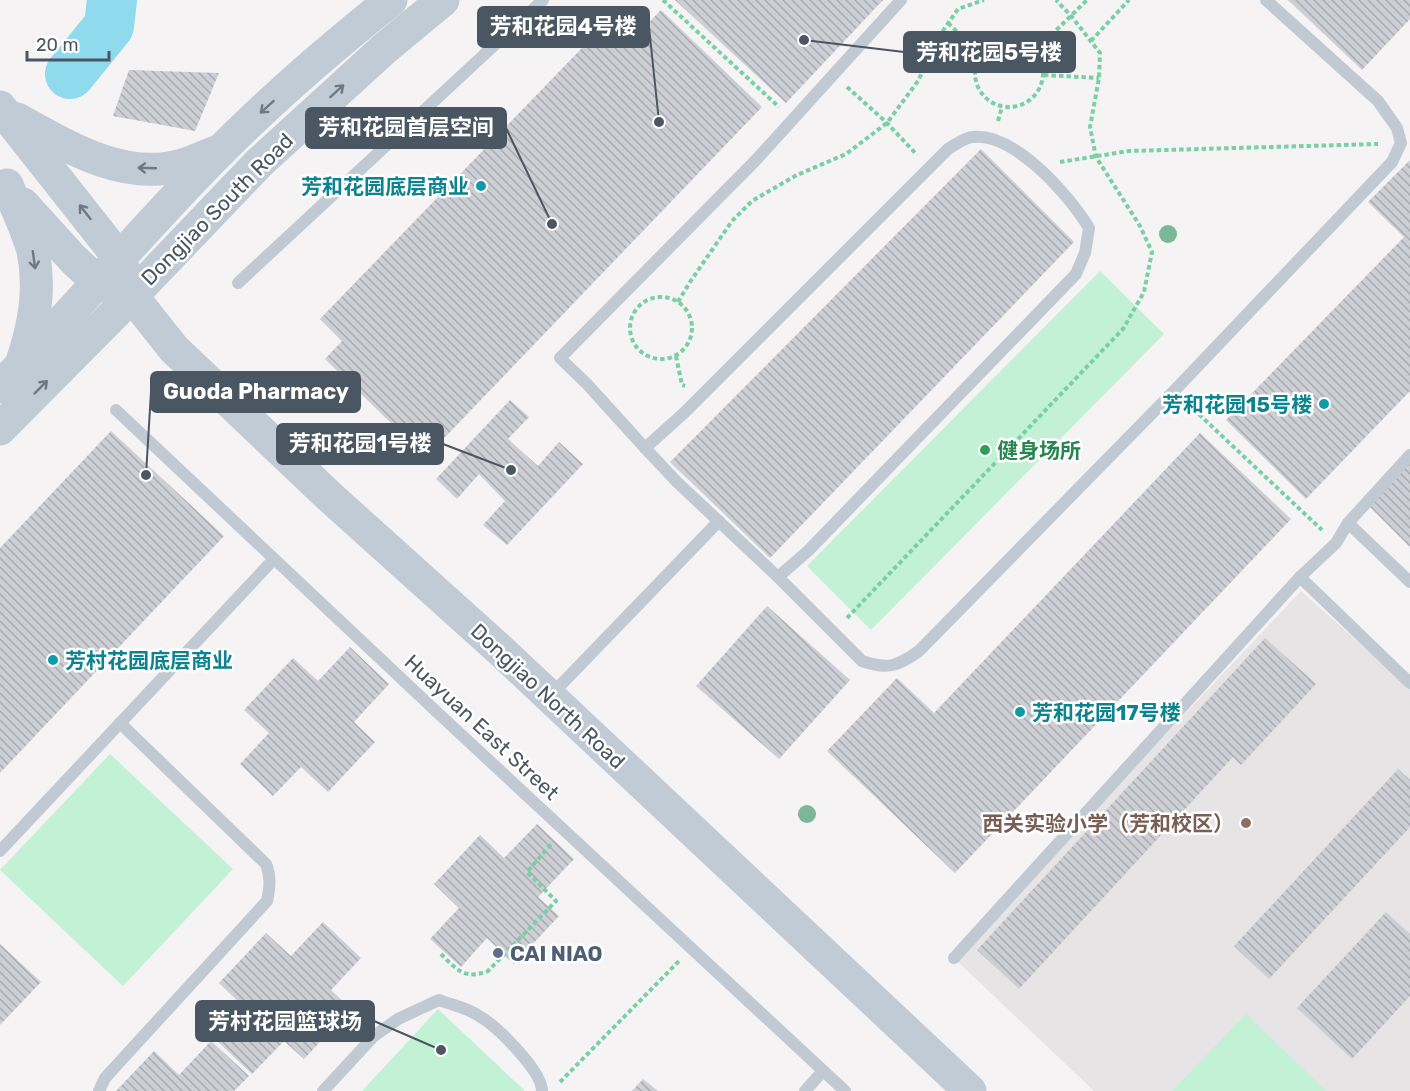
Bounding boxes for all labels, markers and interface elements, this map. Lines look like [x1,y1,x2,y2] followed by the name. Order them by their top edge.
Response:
[478,7,649,47] callout: 芳和花园4号楼
[489,13,637,40] text: 芳和花园4号楼
[27,24,110,62] scale bar
[904,32,1075,72] callout: 芳和花园5号楼
[36,34,78,56] text: 20 m
[916,39,1062,66] text: 芳和花园5号楼
[329,84,344,98] one-way arrow
[259,100,274,114] one-way arrow
[306,108,506,148] callout: 芳和花园首层空间
[318,114,494,141] text: 芳和花园首层空间
[136,128,298,290] street label: Dongjiao South Road
[138,163,158,174] one-way arrow
[301,174,469,199] place label: 芳和花园底层商业
[474,179,488,193] marker: 芳和花园底层商业
[78,205,91,221] one-way arrow
[28,250,39,269] one-way arrow
[151,372,360,412] callout: Guoda Pharmacy
[163,378,349,405] text: Guoda Pharmacy
[34,380,49,395] one-way arrow
[1162,392,1312,417] place label: 芳和花园15号楼
[1317,397,1331,411] marker: 芳和花园15号楼
[277,424,443,464] callout: 芳和花园1号楼
[289,430,431,457] text: 芳和花园1号楼
[997,438,1081,463] place label: 健身场所
[978,443,992,457] marker: 健身场所
[466,618,630,774] street label: Dongjiao North Road
[65,648,233,673] place label: 芳村花园底层商业
[400,649,564,805] street label: Huayuan East Street
[46,653,60,667] marker: 芳村花园底层商业
[1032,700,1180,725] place label: 芳和花园17号楼
[1013,705,1027,719] marker: 芳和花园17号楼
[982,811,1234,836] place label: 西关实验小学（芳和校区）
[1239,816,1253,830] marker: 西关实验小学（芳和校区）
[510,941,602,966] place label: CAI NIAO
[491,946,505,960] marker: CAI NIAO
[196,1001,374,1041] callout: 芳村花园篮球场
[208,1008,362,1035] text: 芳村花园篮球场

